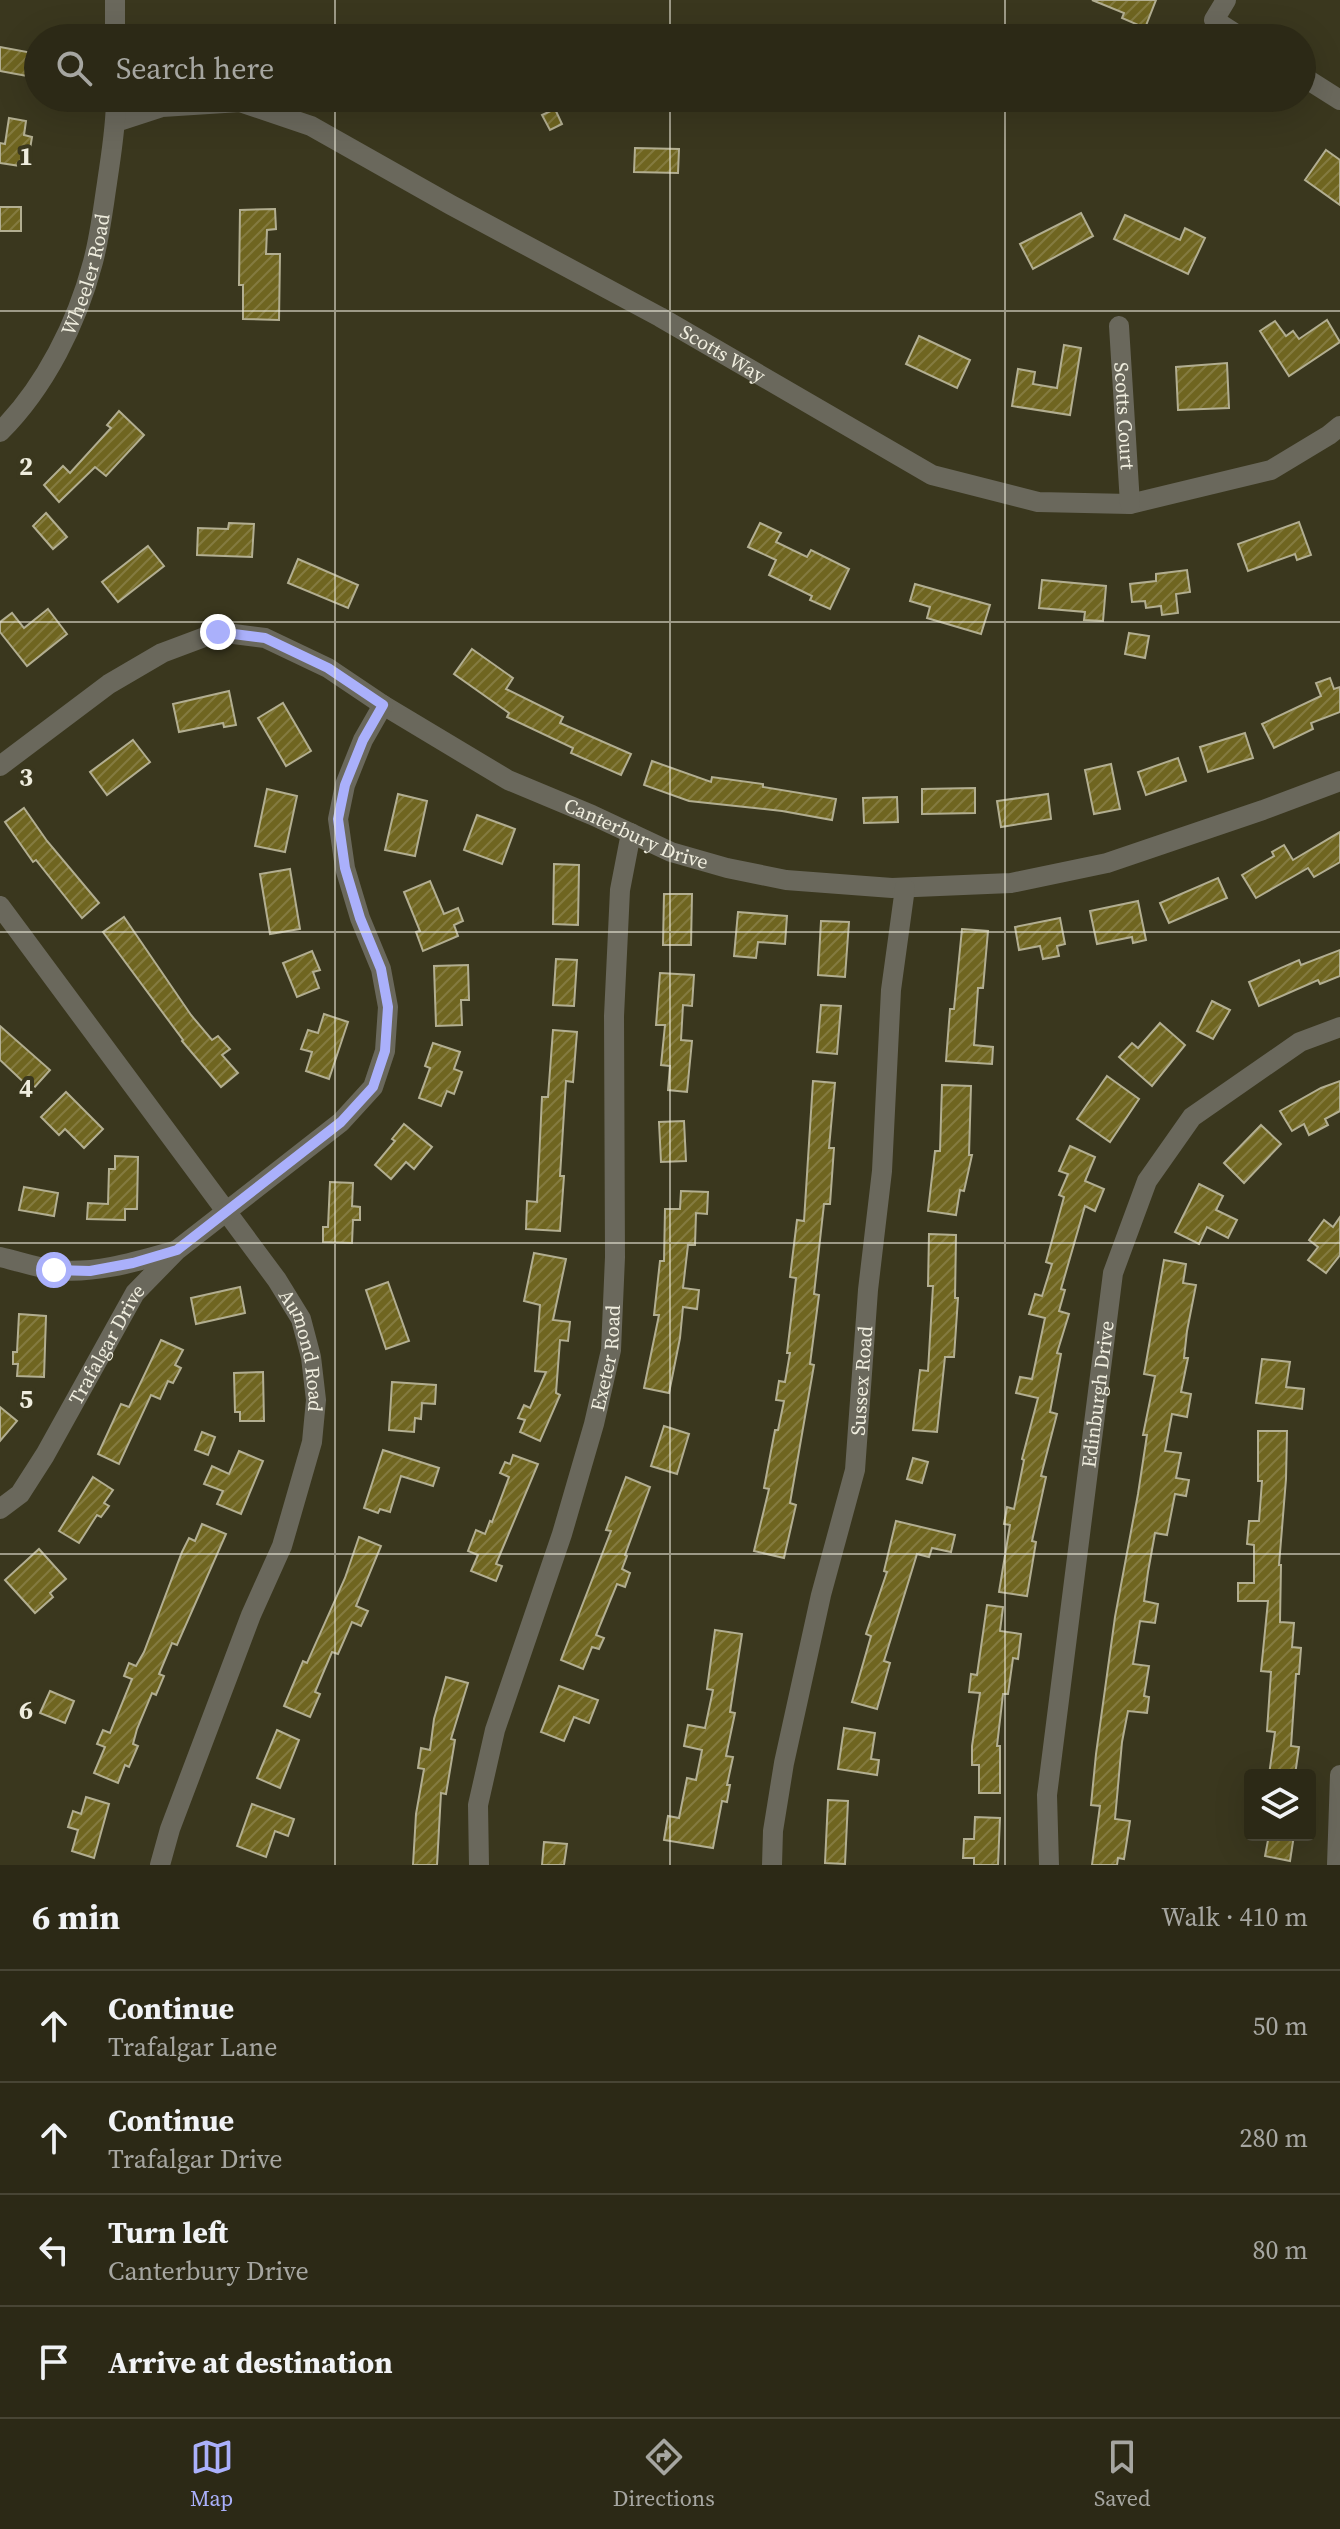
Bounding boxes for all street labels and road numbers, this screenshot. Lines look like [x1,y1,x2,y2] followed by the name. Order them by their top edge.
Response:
[54,211,116,340] street label: Wheeler Road
[675,318,771,390] street label: Scotts Way
[1107,361,1142,471] street label: Scotts Court
[560,791,712,876] street label: Canterbury Drive
[62,1277,151,1410] street label: Trafalgar Drive
[272,1284,330,1414] street label: Aumond Road
[583,1304,627,1414] street label: Exeter Road
[1075,1319,1121,1469] street label: Edinburgh Drive
[844,1324,879,1436] street label: Sussex Road

